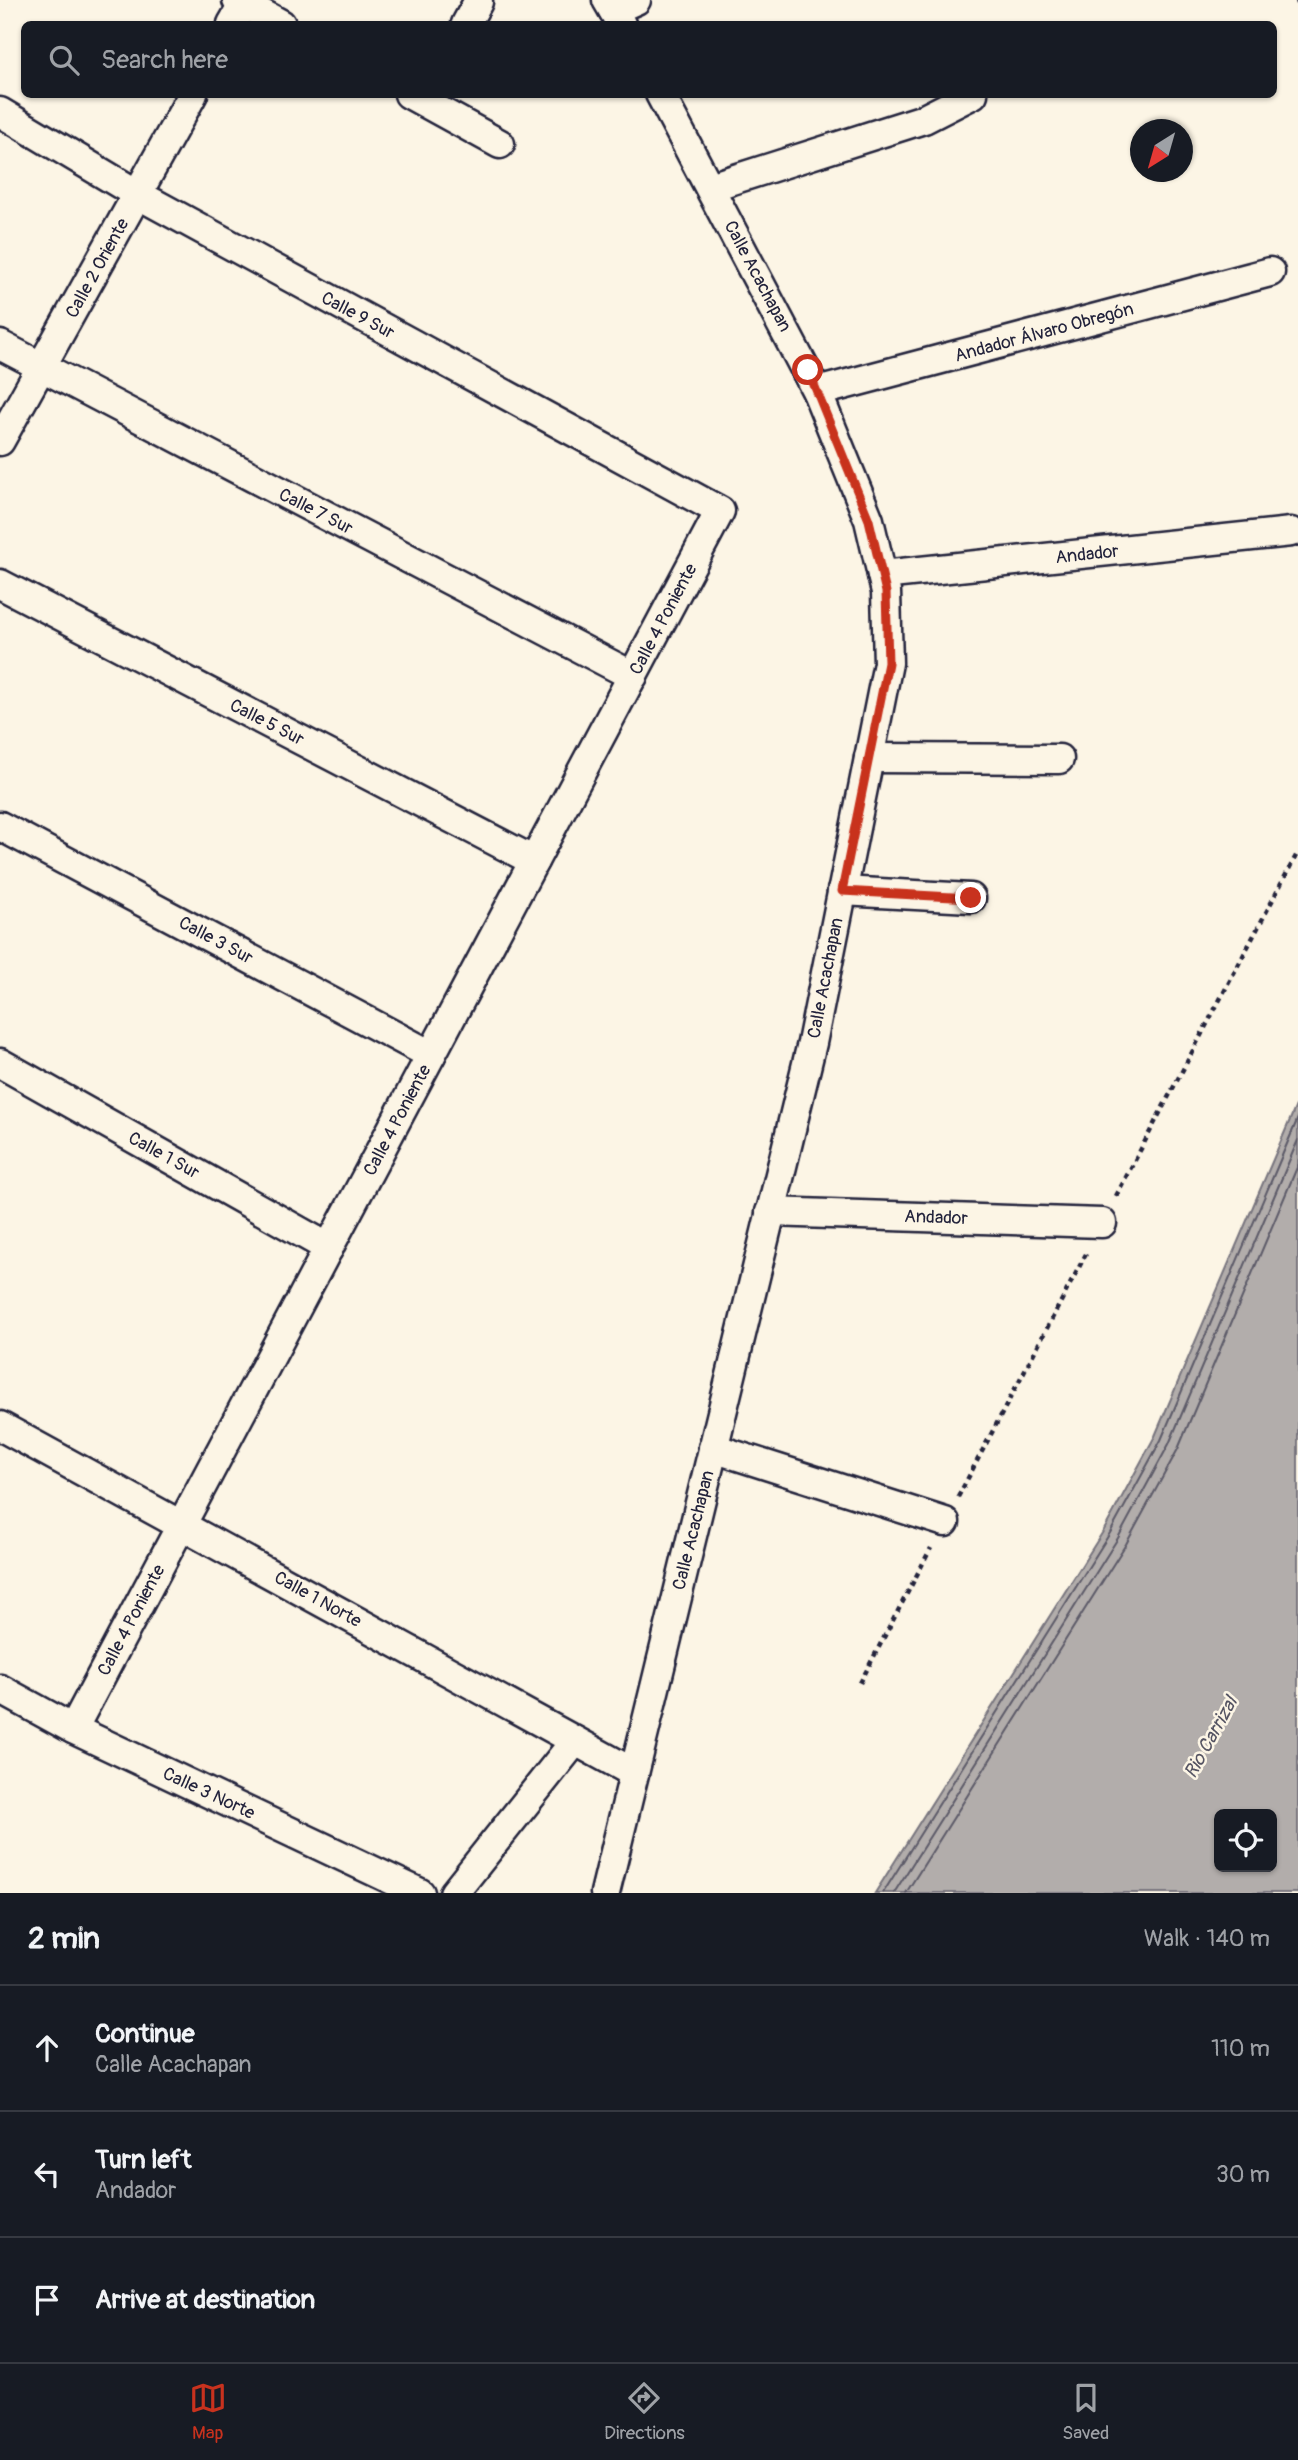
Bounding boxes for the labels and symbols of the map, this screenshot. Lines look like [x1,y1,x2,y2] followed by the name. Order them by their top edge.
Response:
[1130,119,1193,182] north arrow
[61,214,134,322] street label: Calle 2 Oriente
[719,217,796,336] street label: Calle Acachapan
[317,287,399,345] street label: Calle 9 Sur
[952,298,1136,367] street label: Andador Álvaro Obregón
[792,354,823,385] route start
[275,483,357,540] street label: Calle 7 Sur
[1054,540,1120,569] street label: Andador
[624,560,702,679] street label: Calle 4 Poniente
[226,694,308,751] street label: Calle 5 Sur
[955,882,986,913] route end
[175,911,257,970] street label: Calle 3 Sur
[803,916,848,1040] street label: Calle Acachapan
[358,1061,436,1180] street label: Calle 4 Poniente
[124,1127,204,1185] street label: Calle 1 Sur
[904,1205,969,1230] street label: Andador
[668,1468,719,1592] street label: Calle Acachapan
[92,1561,170,1680] street label: Calle 4 Poniente
[270,1566,365,1633] street label: Calle 1 Norte
[1179,1690,1244,1782] water label: Rio Carrizal
[159,1762,259,1825] street label: Calle 3 Norte

